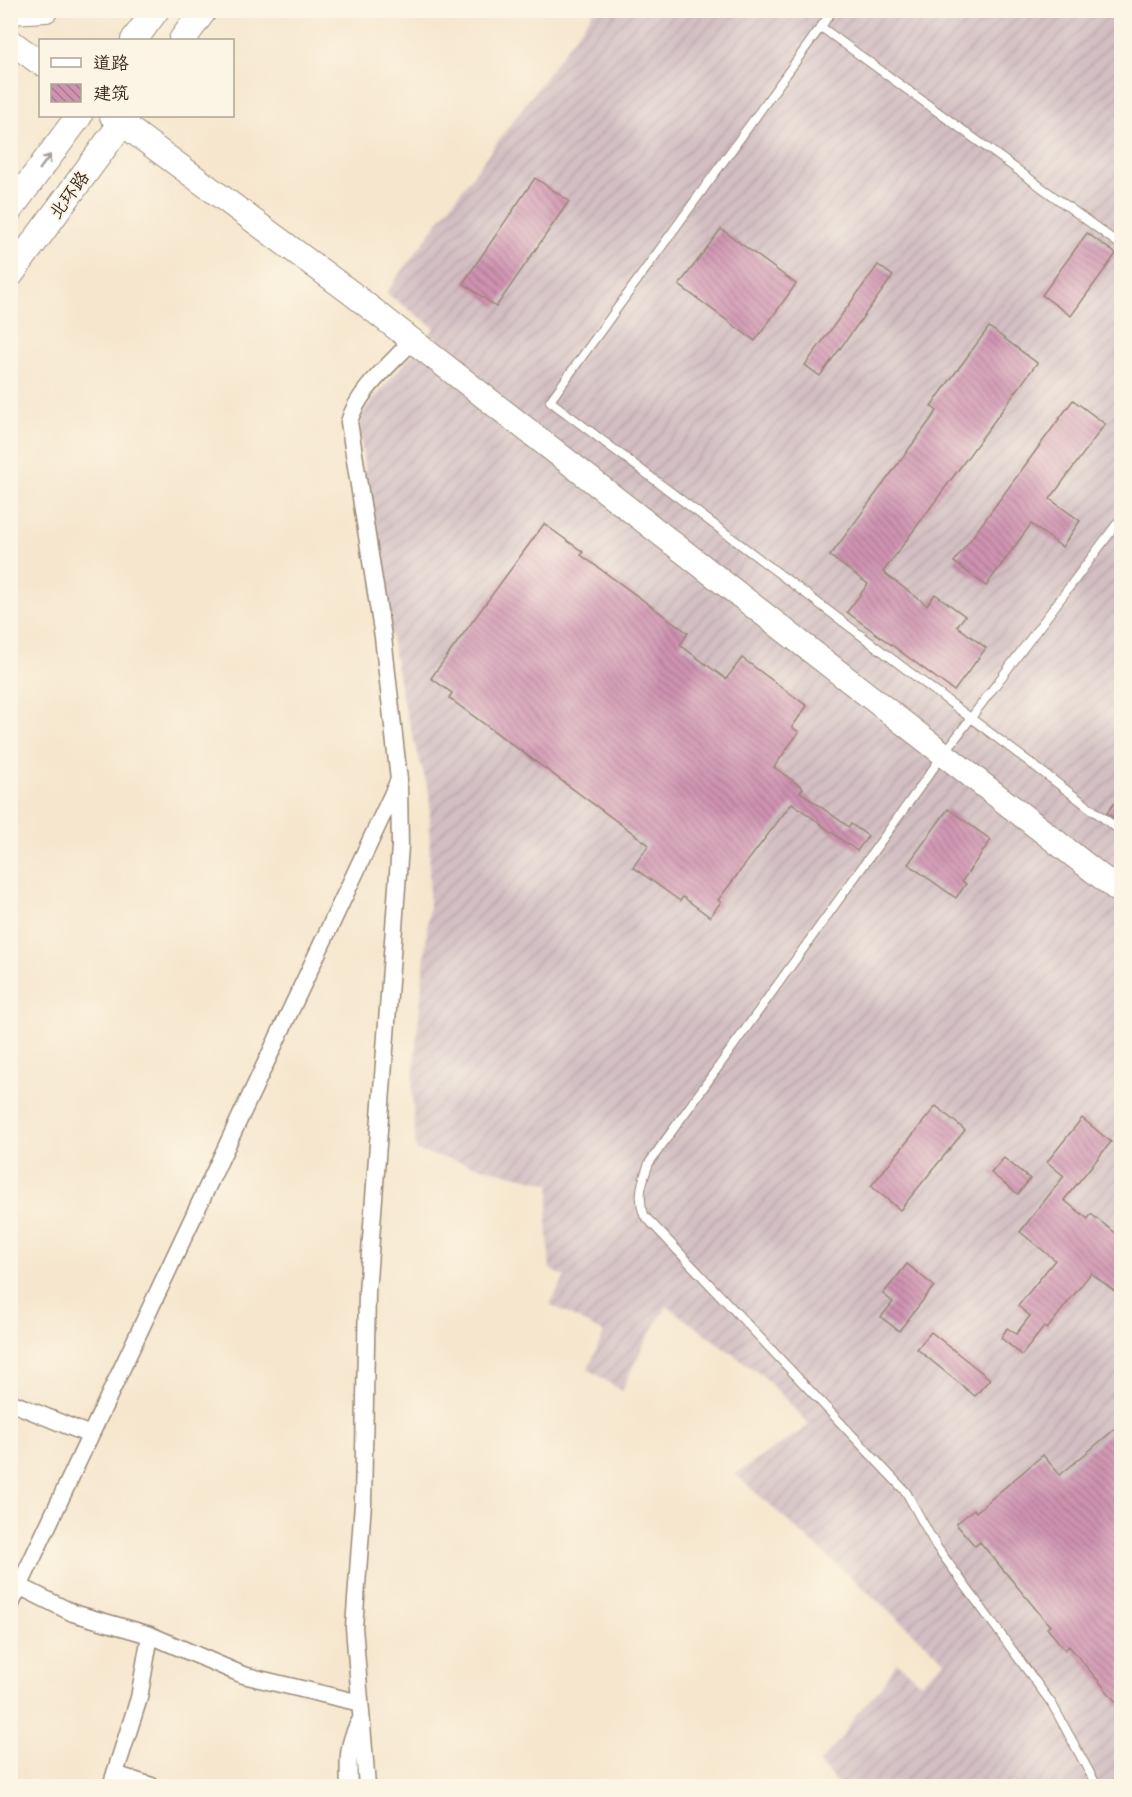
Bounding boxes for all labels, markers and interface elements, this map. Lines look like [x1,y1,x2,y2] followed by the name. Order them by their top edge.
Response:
[39,39,234,117] legend
[93,51,129,76] text: 道路
[93,81,129,106] text: 建筑
[38,155,51,171] one-way arrow
[43,166,95,224] street label: 北环路

